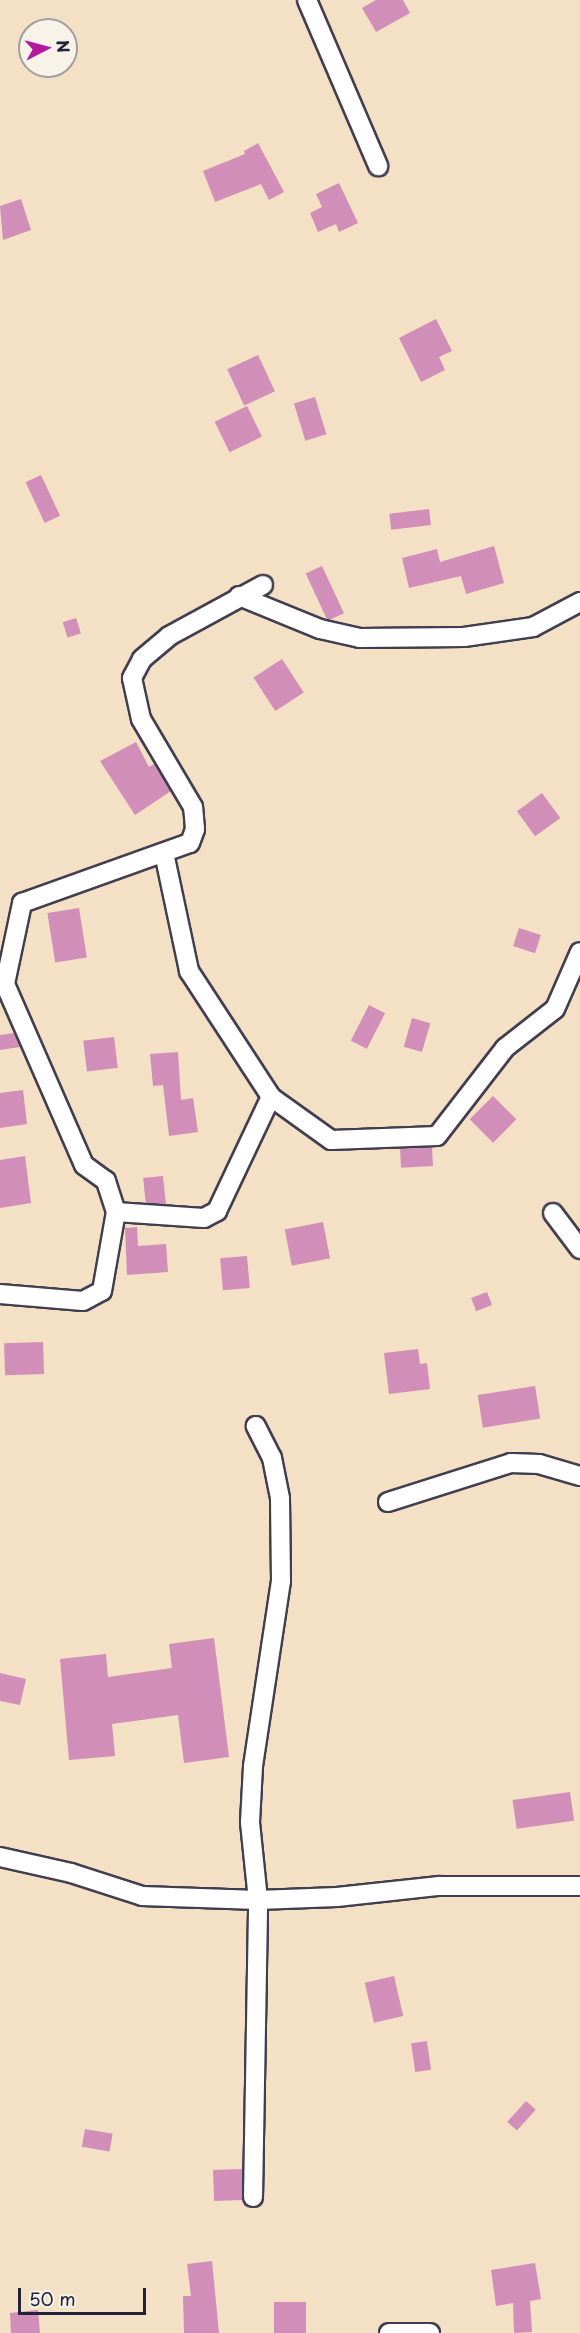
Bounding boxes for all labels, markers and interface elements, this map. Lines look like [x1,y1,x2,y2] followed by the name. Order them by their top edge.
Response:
[18,18,78,78] north arrow
[51,39,77,54] text: N
[21,2276,148,2314] scale bar
[29,2285,76,2312] text: 50 m

